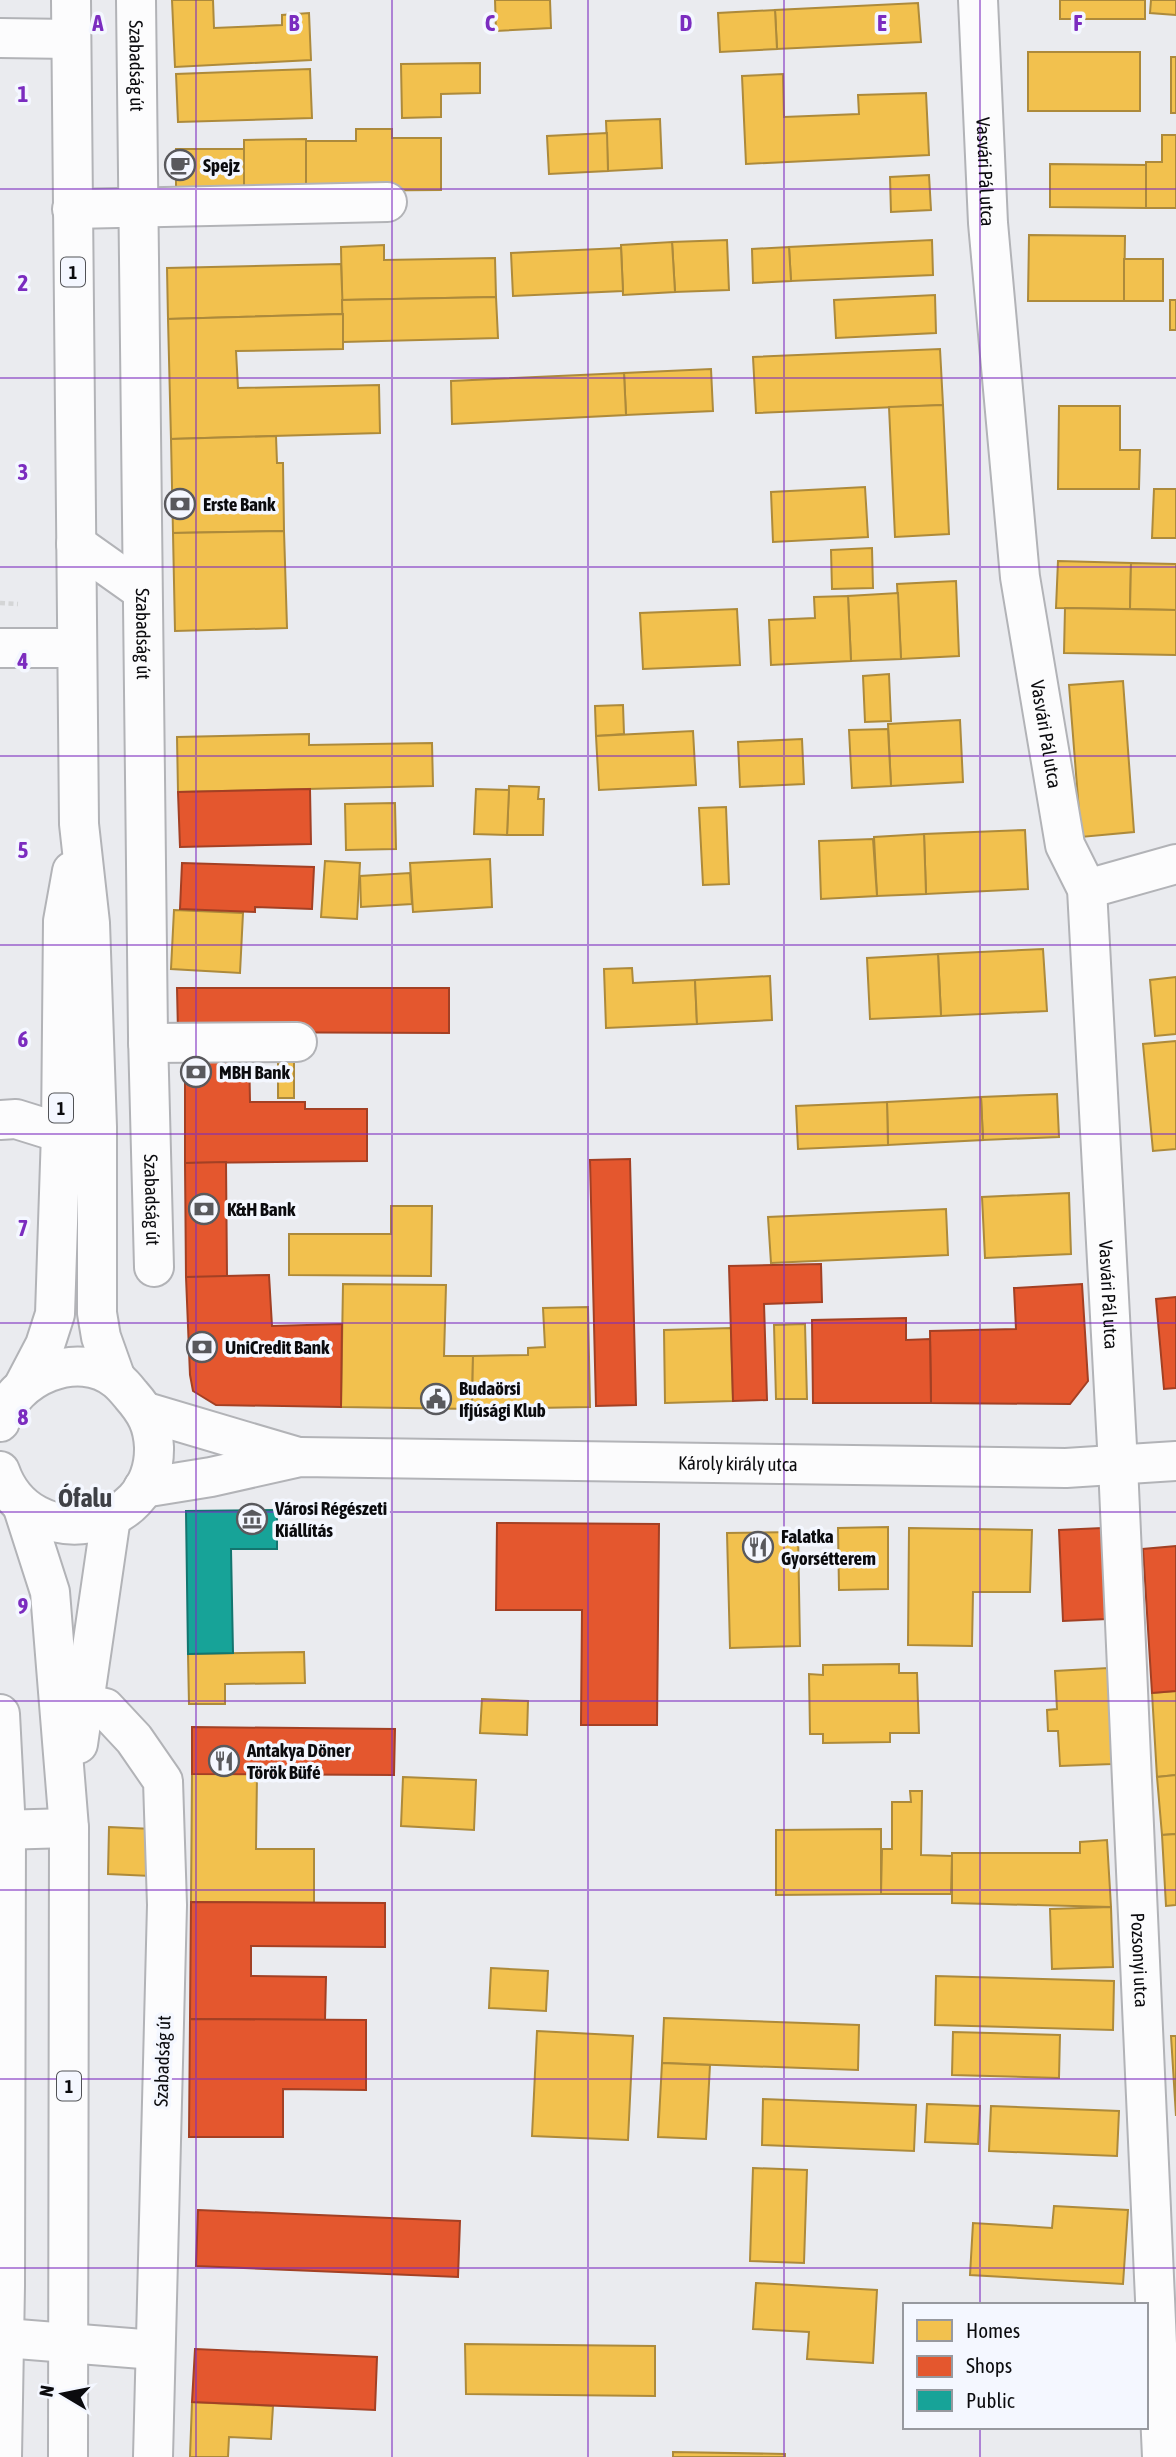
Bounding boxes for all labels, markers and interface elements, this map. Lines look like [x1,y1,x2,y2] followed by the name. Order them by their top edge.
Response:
[91,10,104,36] text: A
[289,10,300,36] text: B
[485,10,496,36] text: C
[680,10,693,36] text: D
[877,10,887,36] text: E
[1073,10,1083,36] text: F
[125,20,148,112] street label: Szabadság út
[18,81,29,107] text: 1
[972,117,999,227] street label: Vasvári Pál utca
[163,148,197,182] cafe icon: Spejz
[203,154,240,176] place label: Spejz
[61,258,85,286] road number: 1
[18,270,28,296] text: 2
[18,459,28,485] text: 3
[163,487,197,521] bank icon: Erste Bank
[203,493,276,515] place label: Erste Bank
[132,588,155,680] street label: Szabadság út
[17,648,29,674] text: 4
[1026,678,1066,790] street label: Vasvári Pál utca
[18,837,29,863] text: 5
[18,1026,29,1052] text: 6
[179,1055,213,1089] bank icon: MBH Bank
[219,1061,290,1083] place label: MBH Bank
[49,1093,73,1122] road number: 1
[140,1154,164,1246] street label: Szabadság út
[187,1192,221,1226] bank icon: K&H Bank
[227,1198,296,1220] place label: K&H Bank
[18,1215,28,1241] text: 7
[1095,1240,1123,1350] street label: Vasvári Pál utca
[185,1330,219,1364] bank icon: UniCredit Bank
[225,1336,330,1358] place label: UniCredit Bank
[459,1377,546,1421] place label: Budaörsi Ifjúsági Klub
[419,1382,453,1416] public building icon: Budaörsi Ifjúsági Klub
[18,1404,29,1430] text: 8
[678,1451,798,1475] street label: Károly király utca
[58,1483,112,1513] district label: Ófalu
[274,1497,387,1541] place label: Városi Régészeti Kiállítás
[235,1502,269,1536] museum icon: Városi Régészeti Kiállítás
[781,1525,876,1569] place label: Falatka Gyorsétterem
[741,1530,775,1564] restaurant icon: Falatka Gyorsétterem
[18,1593,29,1619] text: 9
[246,1739,351,1783] place label: Antakya Döner Török Büfé
[207,1744,241,1778] restaurant icon: Antakya Döner Török Büfé
[1127,1912,1153,2008] street label: Pozsonyi utca
[149,2015,175,2107] street label: Szabadság út
[57,2072,81,2100] road number: 1
[903,2303,1148,2429] legend
[966,2318,1020,2342] text: Homes
[966,2353,1012,2377] text: Shops
[28,2359,98,2429] north arrow
[34,2384,58,2398] text: N
[966,2388,1015,2412] text: Public

